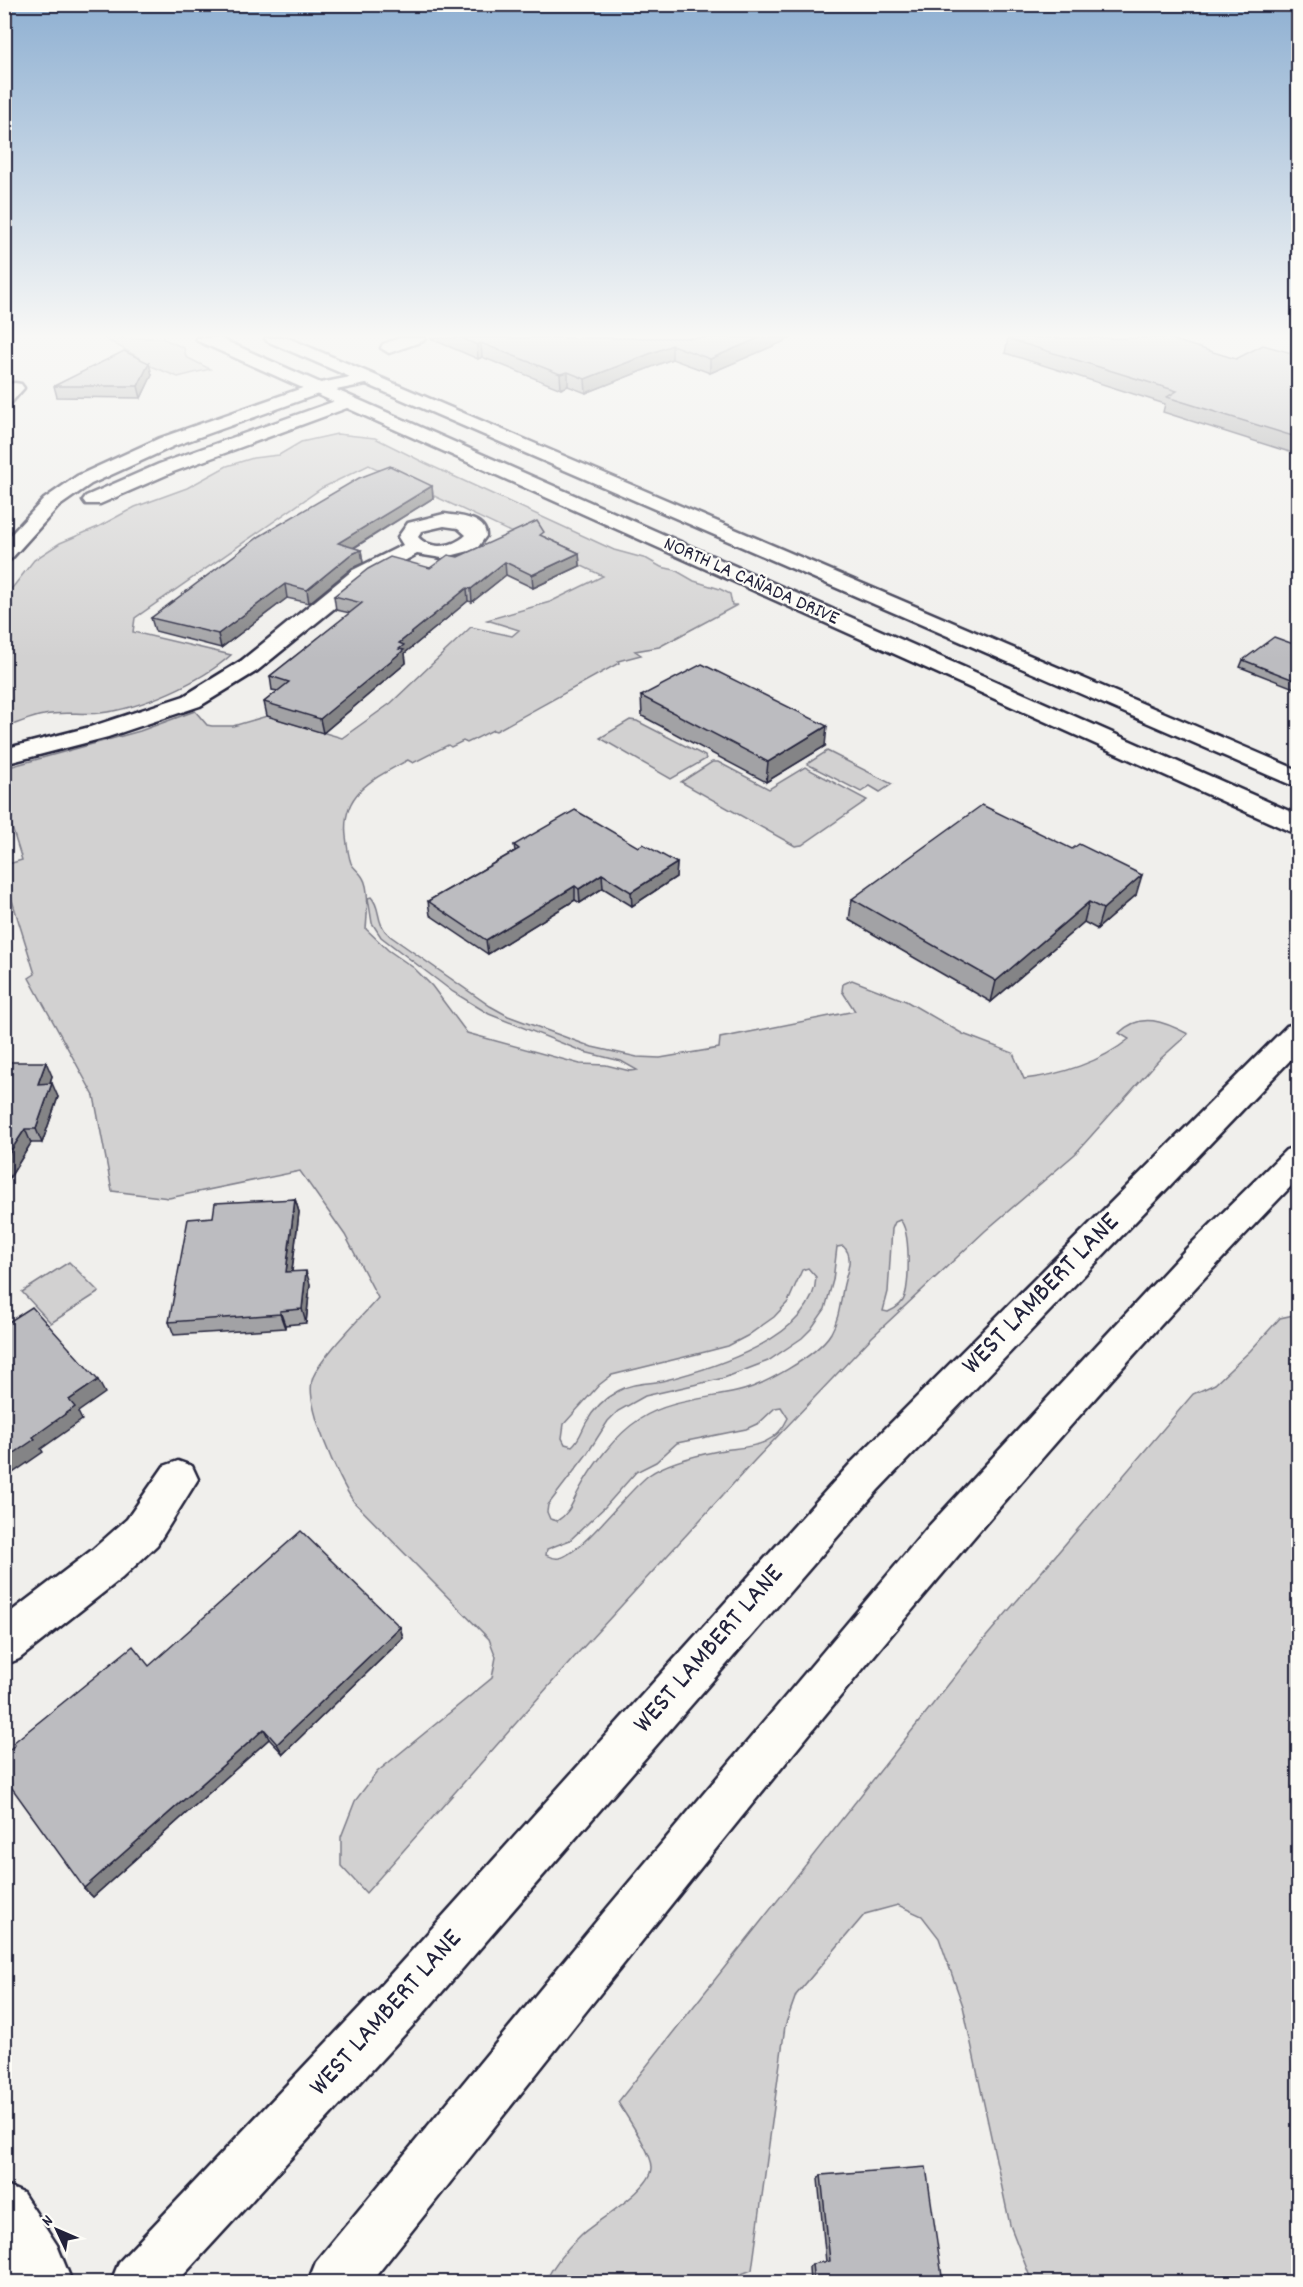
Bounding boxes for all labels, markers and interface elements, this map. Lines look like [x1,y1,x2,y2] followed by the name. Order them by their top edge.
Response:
[659,531,843,633] street label: NORTH LA CAÑADA DRIVE
[954,1205,1130,1385] street label: WEST LAMBERT LANE
[625,1557,795,1743] street label: WEST LAMBERT LANE
[301,1921,473,2106] street label: WEST LAMBERT LANE
[27,2200,87,2260] north arrow
[37,2210,59,2232] text: N

